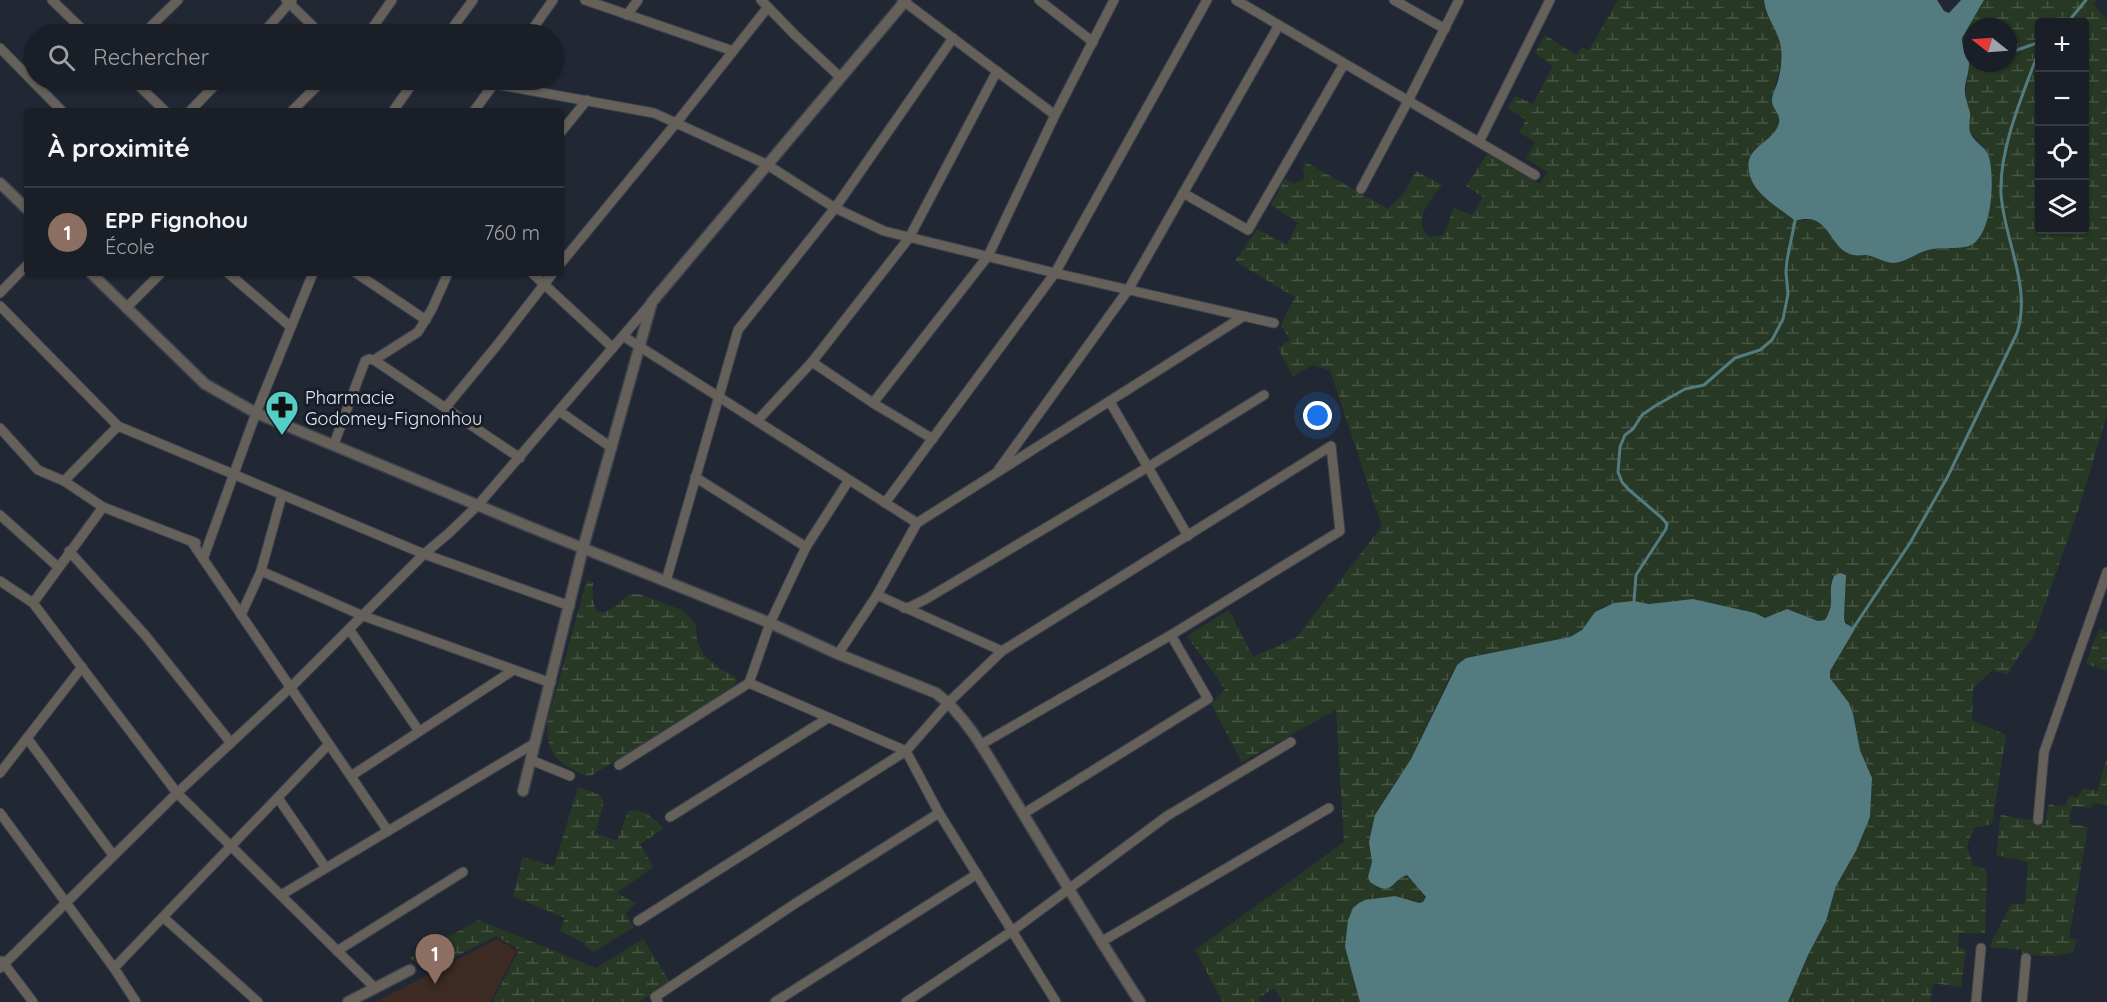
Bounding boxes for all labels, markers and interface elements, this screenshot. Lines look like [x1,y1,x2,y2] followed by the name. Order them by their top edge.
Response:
[1963,18,2017,72] north arrow
[2035,18,2089,234] map controls
[2035,18,2089,72] button: +
[24,24,564,90] search box
[45,41,78,74] icon: search
[93,43,209,71] text: Rechercher
[2035,72,2089,126] button: −
[2035,126,2089,180] button: locate
[48,131,190,164] text: À proximité
[2035,180,2089,234] button: layers
[105,206,248,234] text: EPP Fignohou
[64,220,71,245] text: 1
[484,220,540,245] text: 760 m
[105,234,155,259] text: École
[305,386,482,430] place label: Pharmacie Godomey-Fignonhou
[264,389,300,436] pharmacy icon: Pharmacie Godomey-Fignonhou
[1303,401,1332,430] your location
[416,934,454,984] pin: 1

